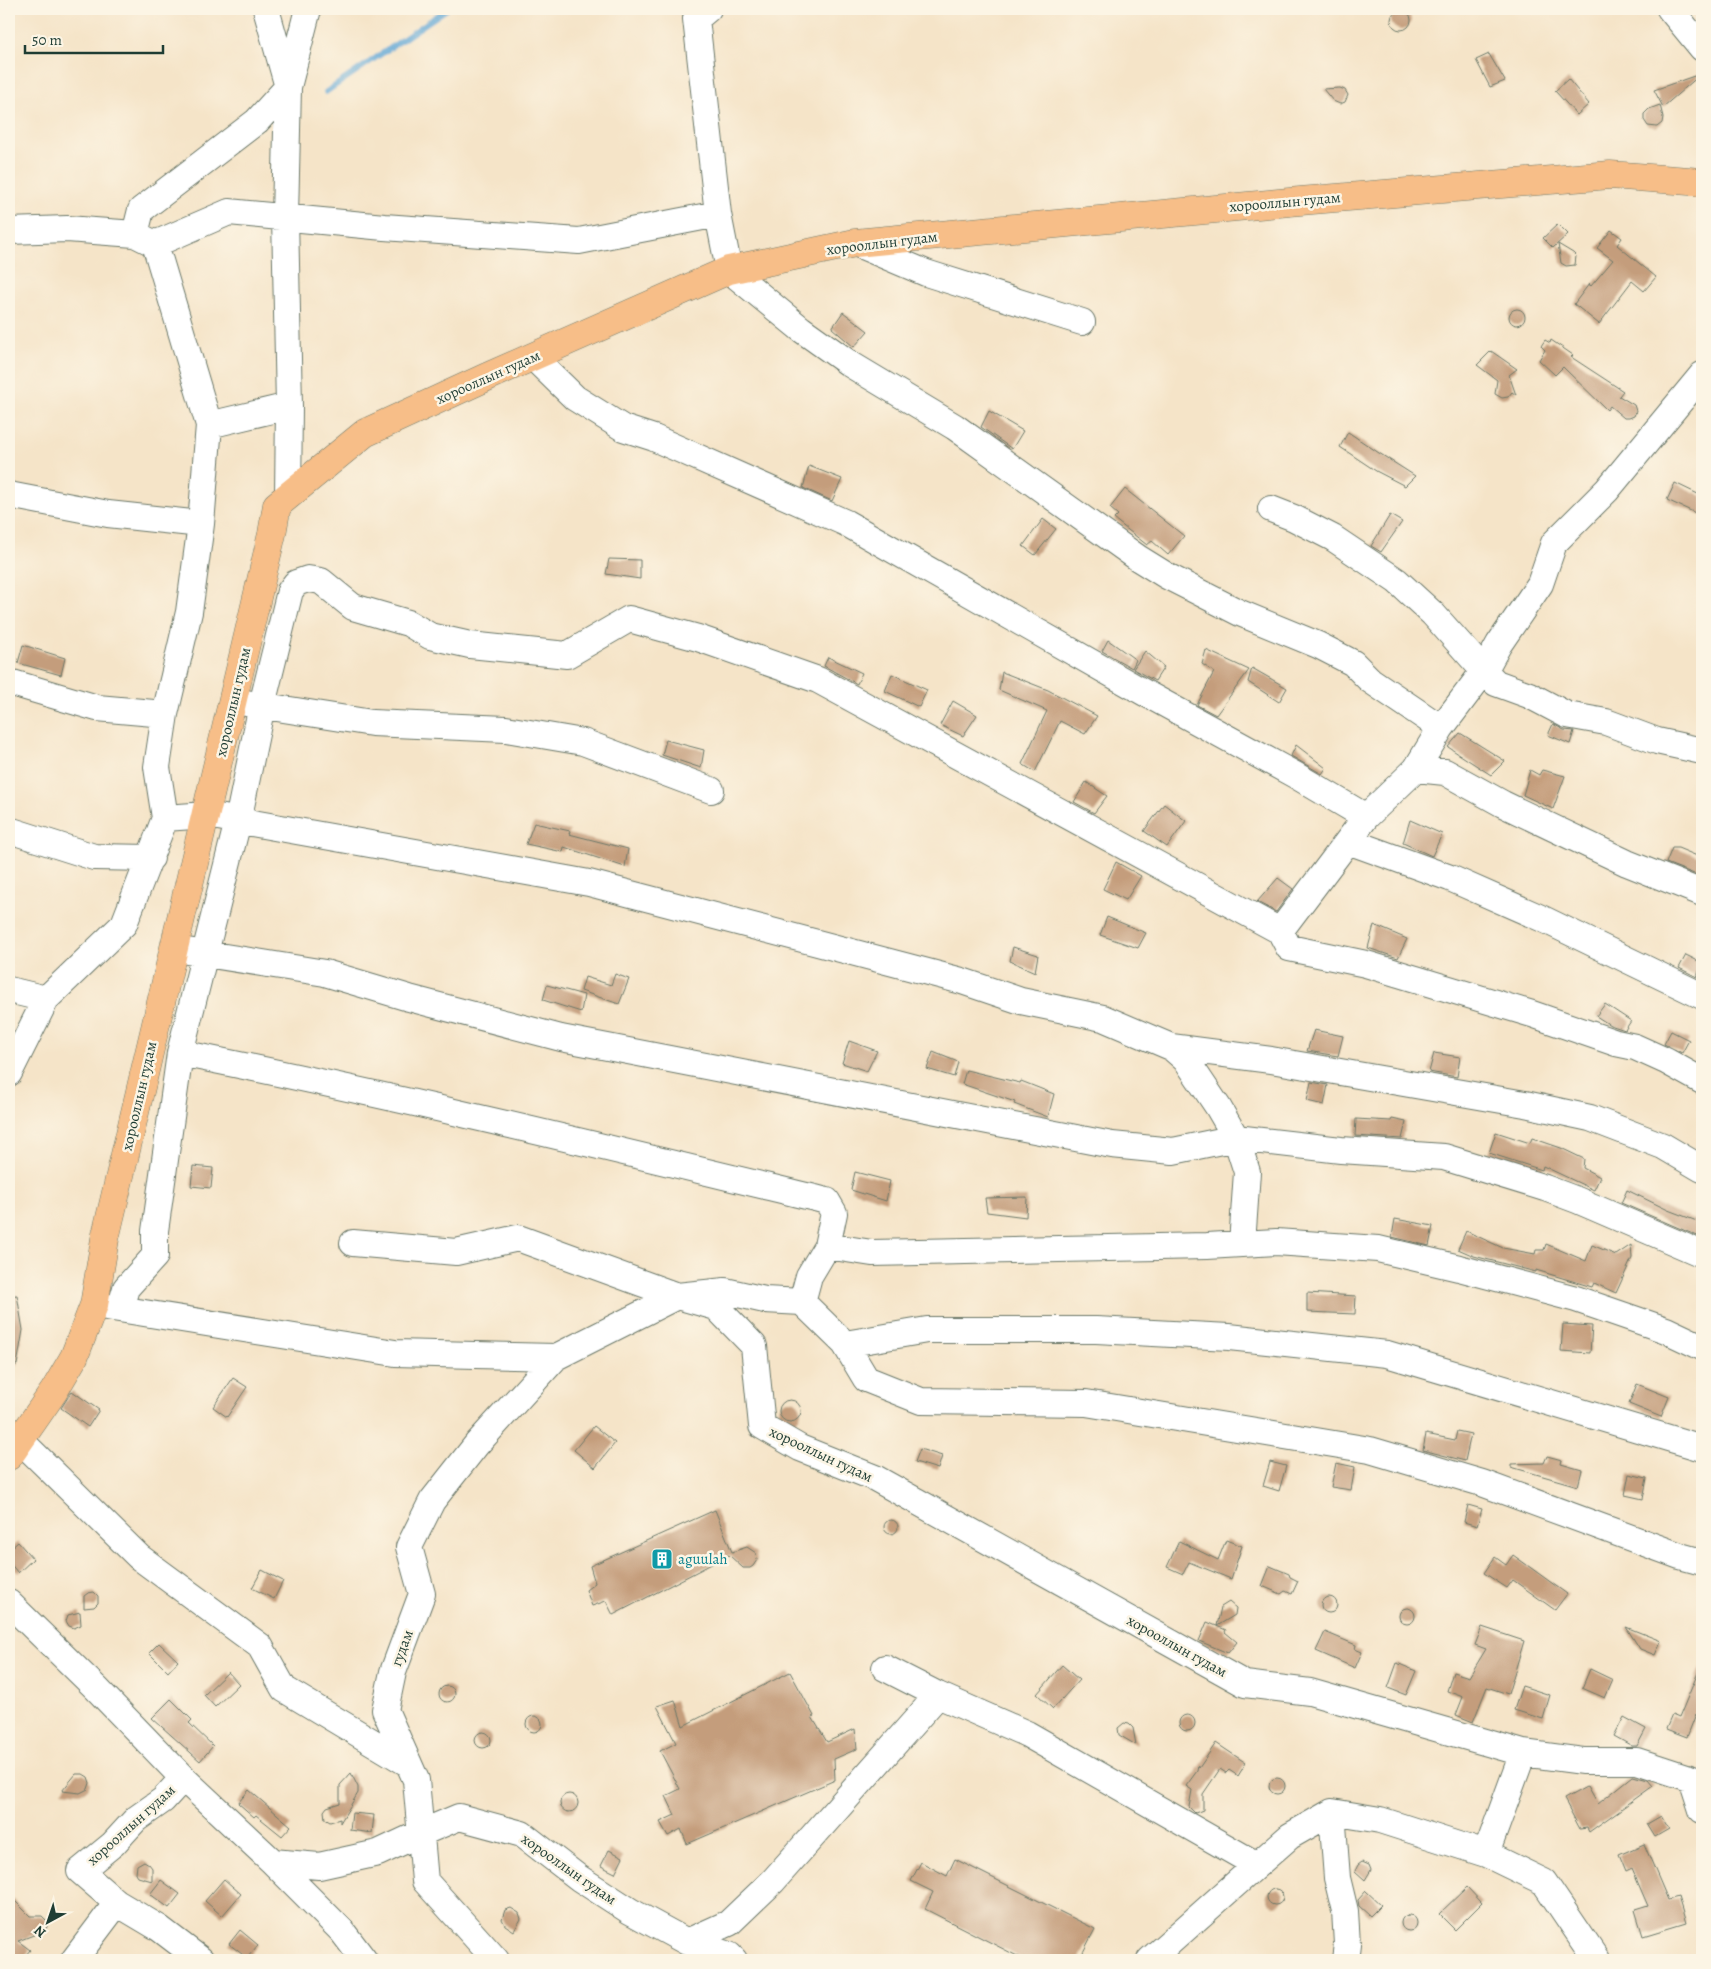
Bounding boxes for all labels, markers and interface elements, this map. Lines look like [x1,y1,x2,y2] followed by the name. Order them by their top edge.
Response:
[25,22,162,54] scale bar
[32,30,62,50] text: 50 m
[1228,187,1342,217] street label: хорооллын гудам
[825,226,939,260] street label: хорооллын гудам
[433,345,543,409] street label: хорооллын гудам
[211,645,255,759] street label: хорооллын гудам
[117,1039,161,1153] street label: хорооллын гудам
[766,1421,876,1487] street label: хорооллын гудам
[650,1547,674,1571] building icon: aguulah
[678,1549,727,1569] place label: aguulah
[1123,1610,1231,1682] street label: хорооллын гудам
[386,1627,418,1669] street label: гудам
[83,1780,179,1870] street label: хорооллын гудам
[518,1829,620,1909] street label: хорооллын гудам
[22,1896,72,1946] north arrow
[30,1921,50,1942] text: N

